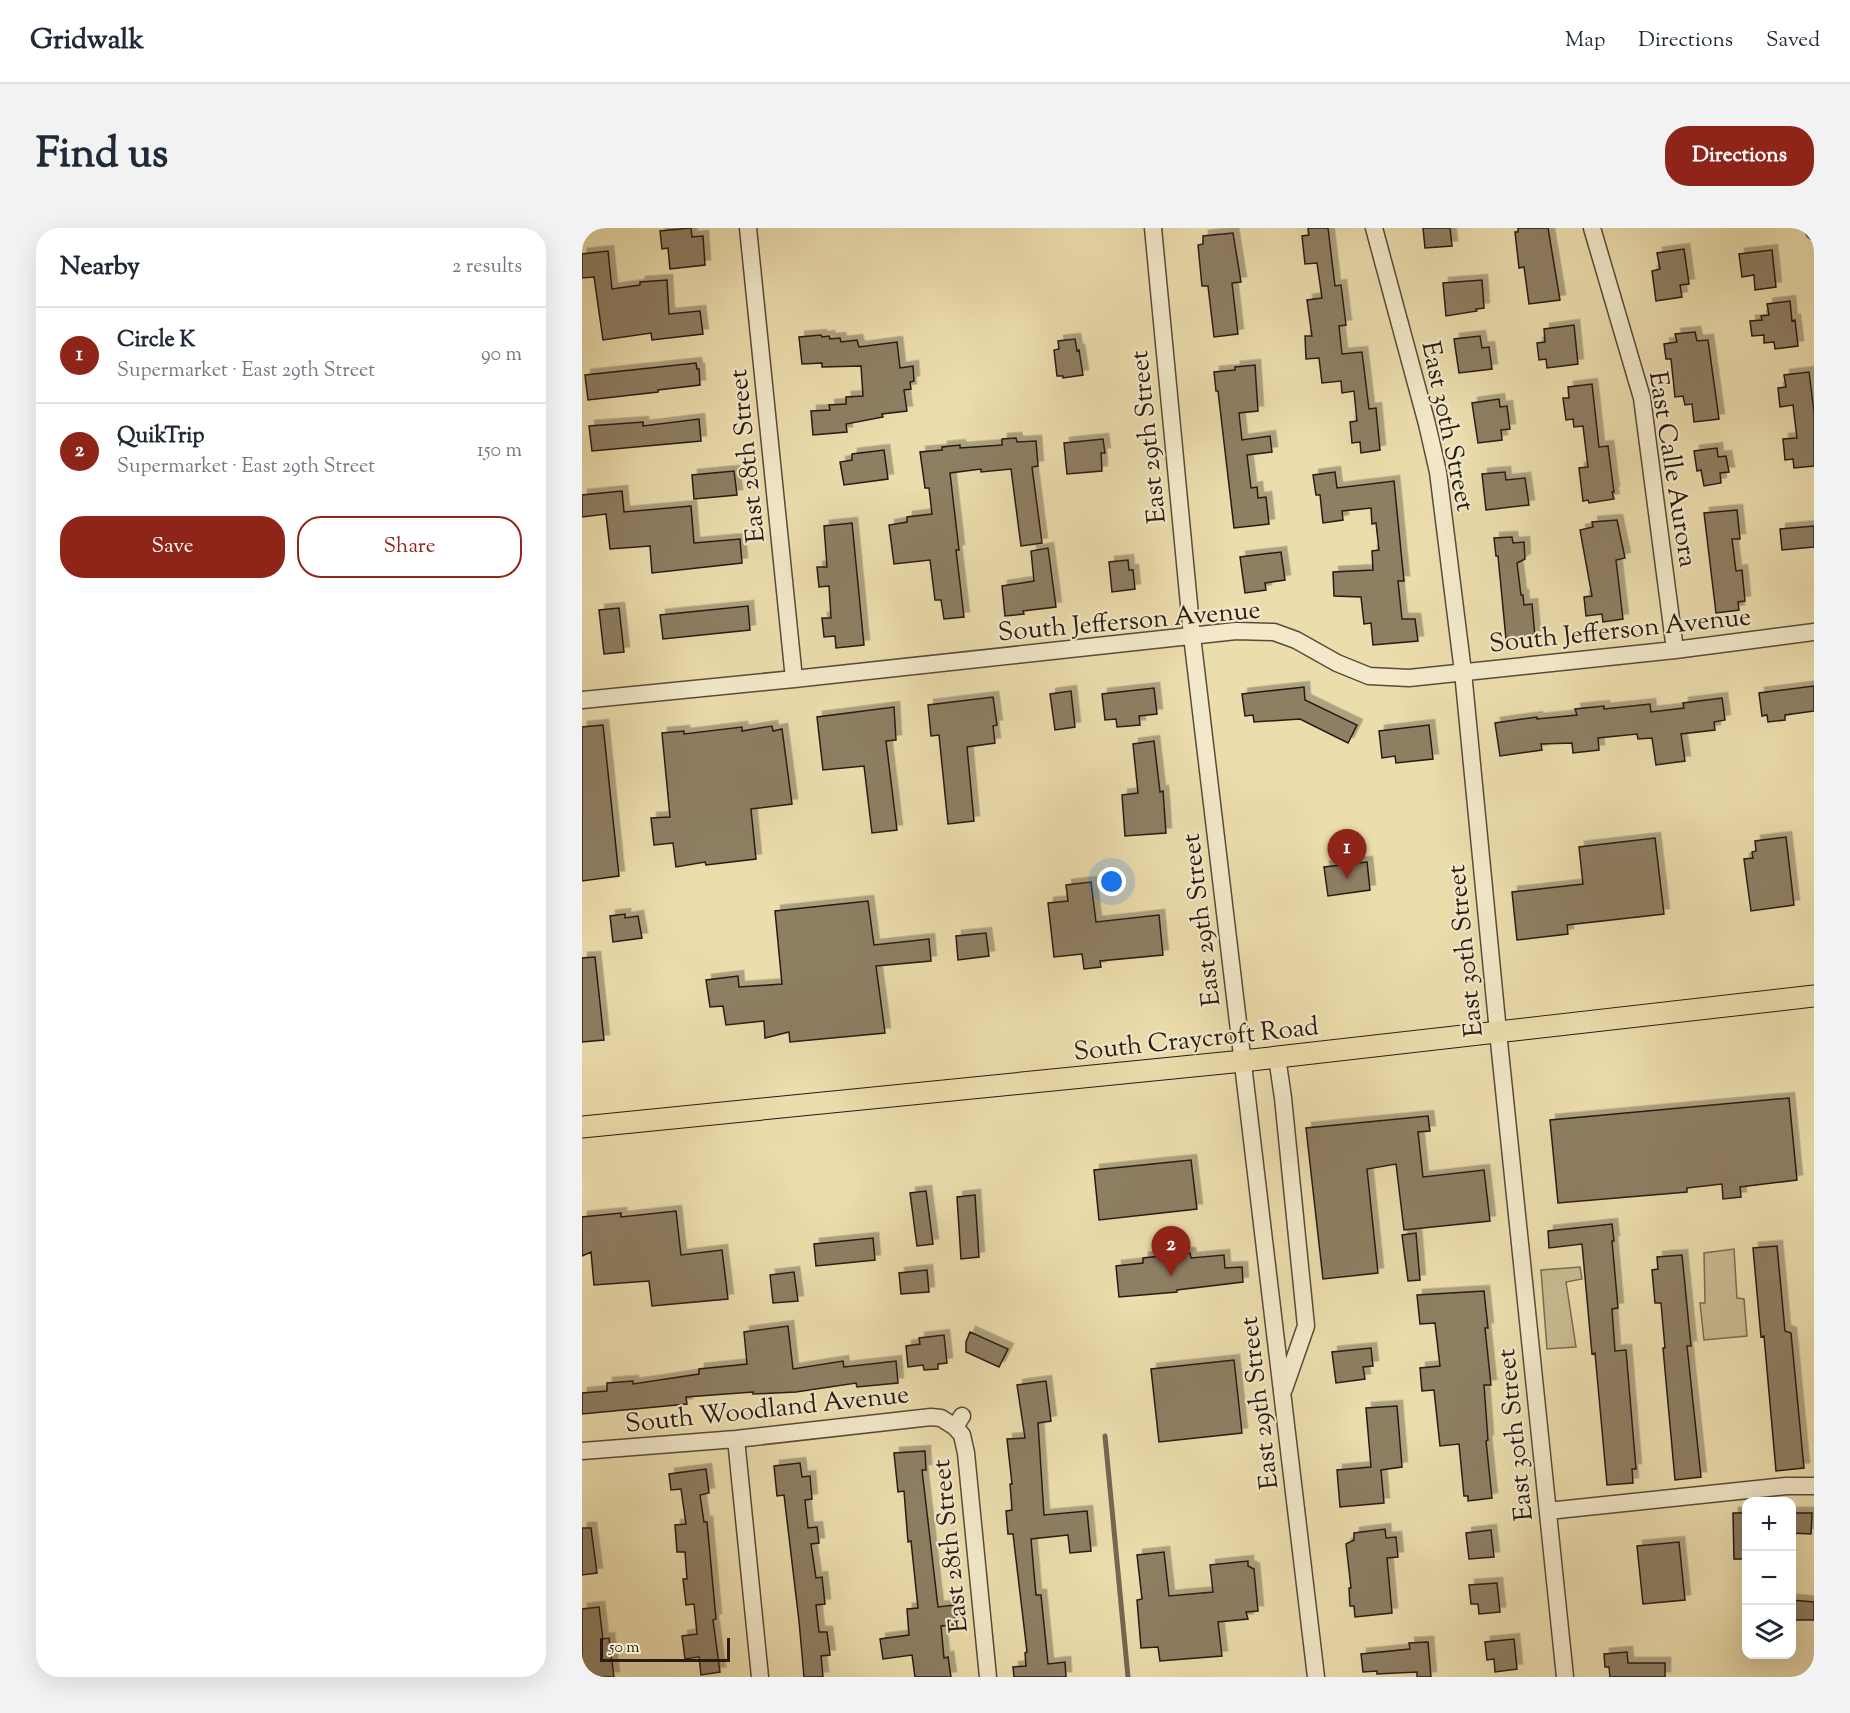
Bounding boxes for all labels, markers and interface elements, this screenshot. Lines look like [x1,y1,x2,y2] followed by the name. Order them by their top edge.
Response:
[30,21,144,61] text: Gridwalk
[1565,26,1605,56] text: Map
[1638,26,1733,56] text: Directions
[1766,26,1820,56] text: Saved
[36,126,168,186] text: Find us
[1665,126,1814,186] button: Directions
[60,249,140,286] text: Nearby
[452,253,522,282] text: 2 results
[117,325,195,357] text: Circle K
[1410,338,1483,515] street label: East 30th Street
[76,341,83,370] text: 1
[481,341,522,370] text: 90 m
[1122,348,1177,525] street label: East 29th Street
[117,357,375,386] text: Supermarket · East 29th Street
[721,367,776,544] street label: East 28th Street
[1638,369,1705,570] street label: East Calle Aurora
[117,421,205,453] text: QuikTrip
[75,437,84,466] text: 2
[477,437,522,466] text: 150 m
[117,453,375,482] text: Supermarket · East 29th Street
[60,516,285,578] button: Save
[297,516,522,578] button: Share
[996,593,1262,652] street label: South Jefferson Avenue
[1487,599,1753,664] street label: South Jefferson Avenue
[1328,830,1366,879] pin: 1
[1174,831,1231,1008] street label: East 29th Street
[1439,863,1494,1039] street label: East 30th Street
[1097,867,1126,896] your location
[1072,1009,1321,1072] street label: South Craycroft Road
[1152,1226,1190,1276] pin: 2
[1232,1314,1289,1491] street label: East 29th Street
[1489,1347,1544,1523] street label: East 30th Street
[623,1377,911,1444] street label: South Woodland Avenue
[924,1457,979,1634] street label: East 28th Street
[1742,1497,1796,1659] map controls
[1742,1497,1796,1551] button: +
[1742,1551,1796,1605] button: −
[1742,1605,1796,1659] button: layers
[600,1635,730,1662] scale bar
[609,1637,640,1660] text: 50 m

